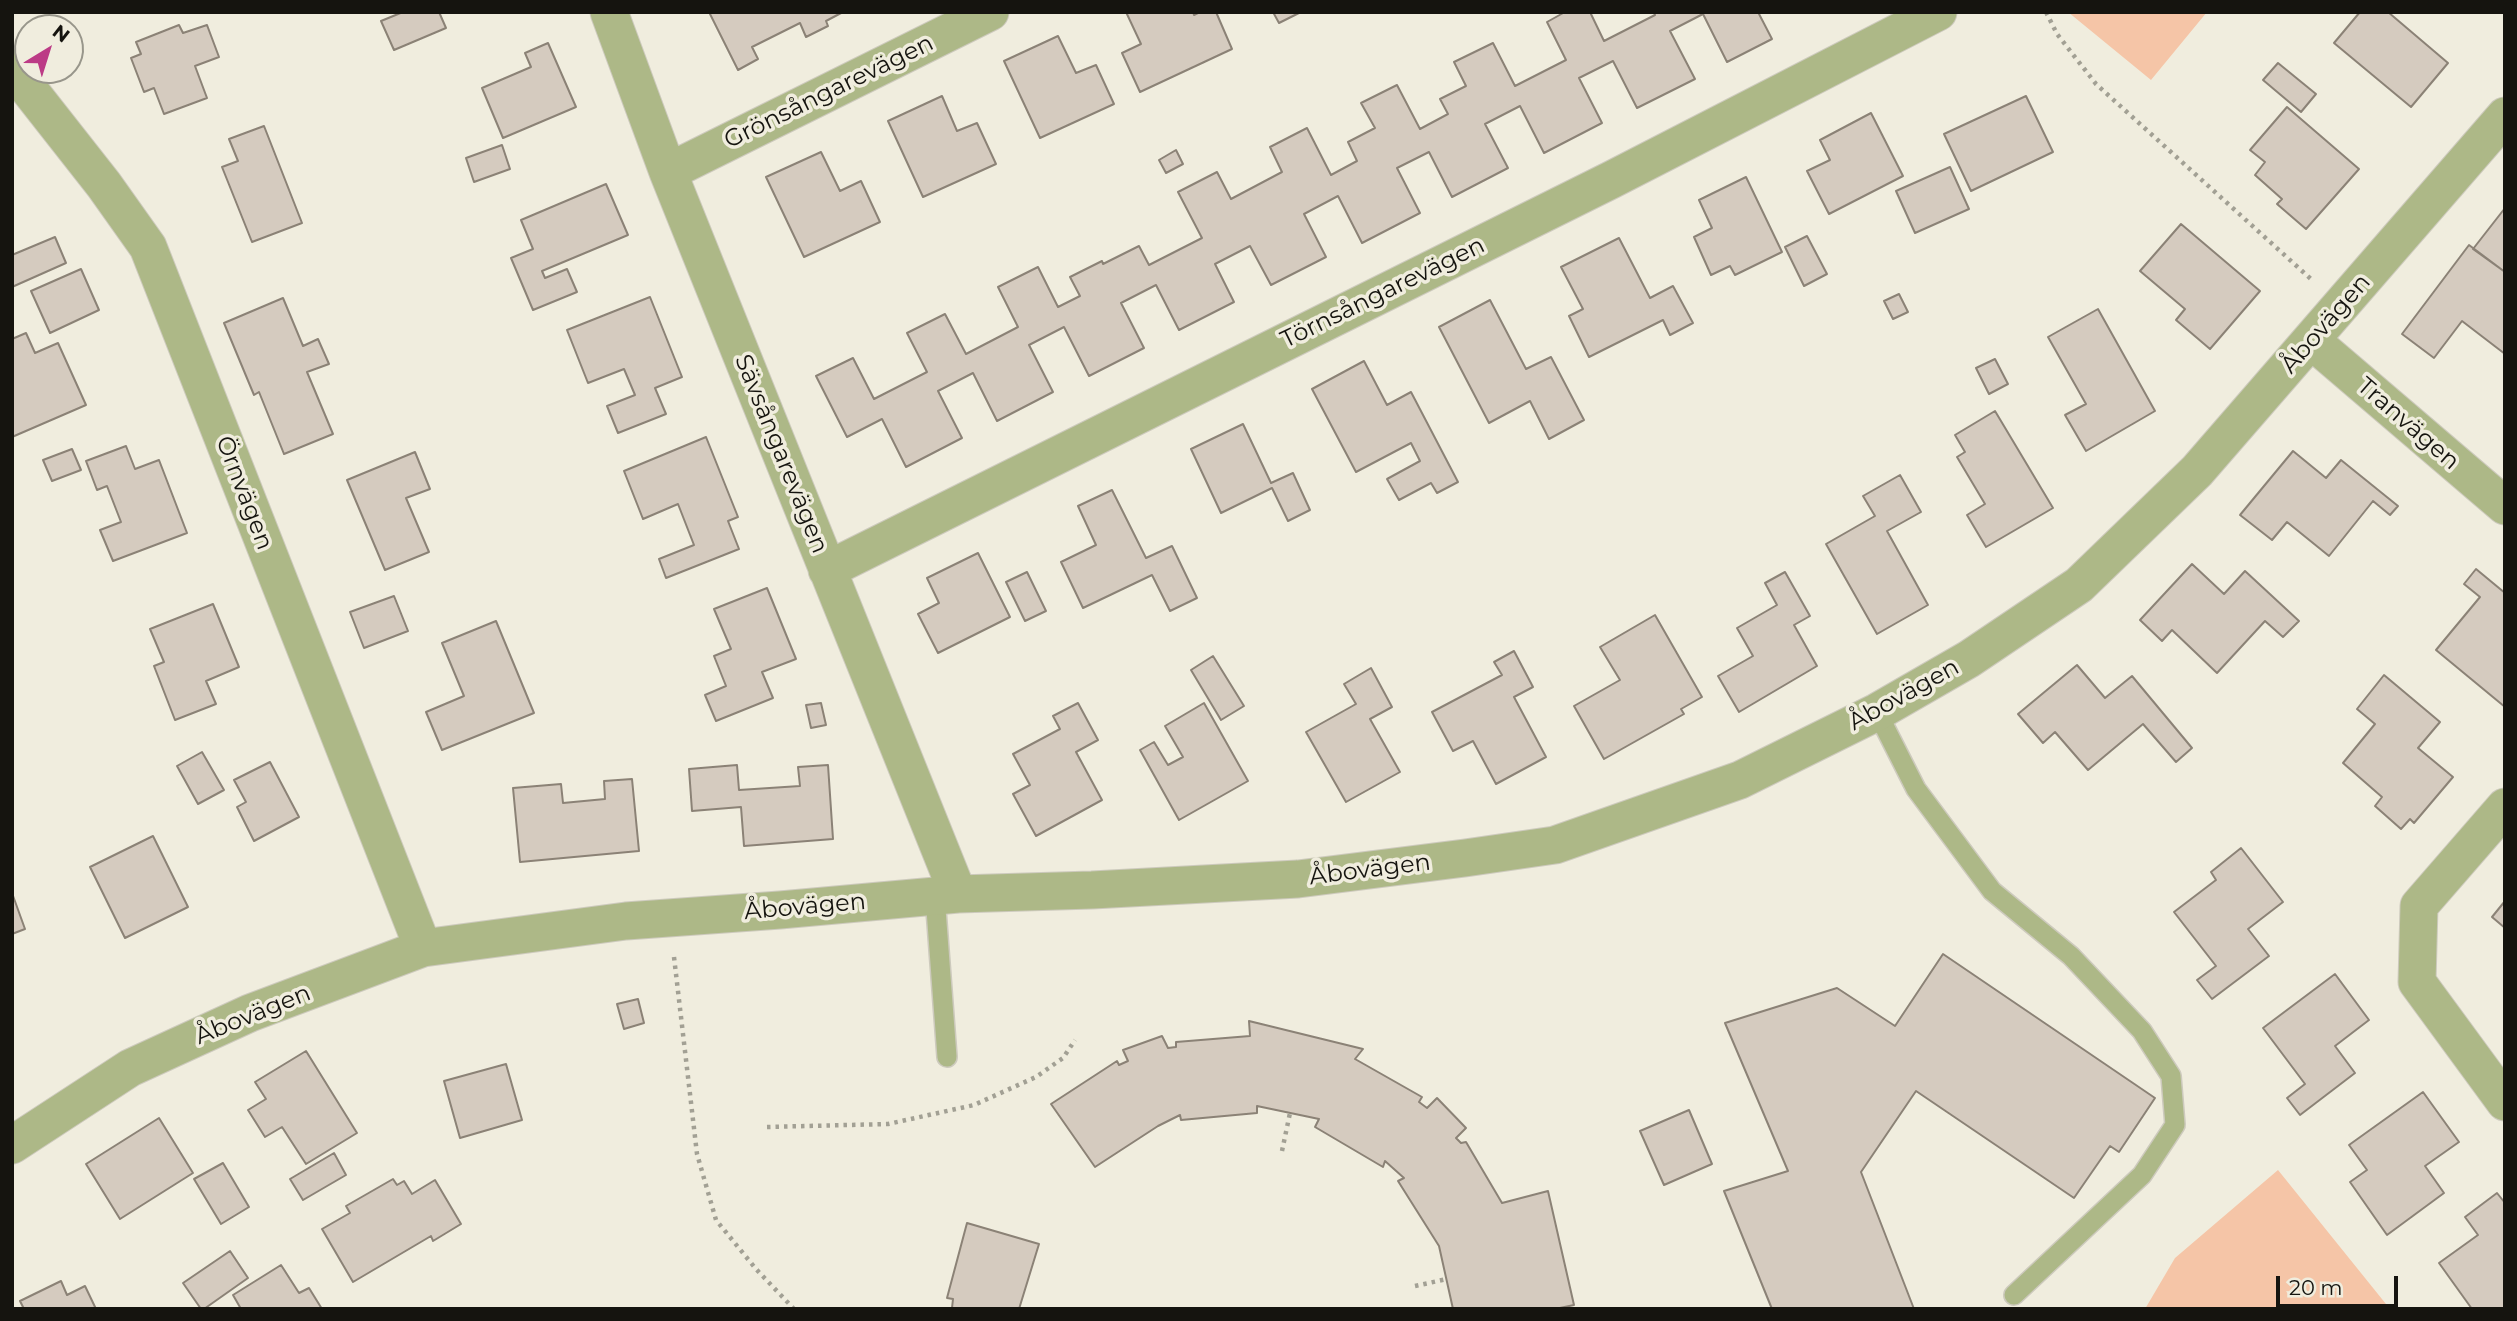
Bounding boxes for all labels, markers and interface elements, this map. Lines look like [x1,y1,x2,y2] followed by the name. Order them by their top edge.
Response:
[14,14,84,84] north arrow
[48,20,74,47] text: N
[720,29,938,155] street label: Grönsångarevägen
[1276,231,1490,355] street label: Törnsångarevägen
[2275,269,2377,379] street label: Åbovägen
[728,350,834,558] street label: Sävsångarevägen
[2351,372,2465,476] street label: Tranvägen
[209,432,279,554] street label: Örnvägen
[1844,653,1964,737] street label: Åbovägen
[1308,848,1432,892] street label: Åbovägen
[743,887,867,927] street label: Åbovägen
[191,979,315,1051] street label: Åbovägen
[2279,1262,2402,1306] scale bar
[2289,1275,2343,1300] text: 20 m

